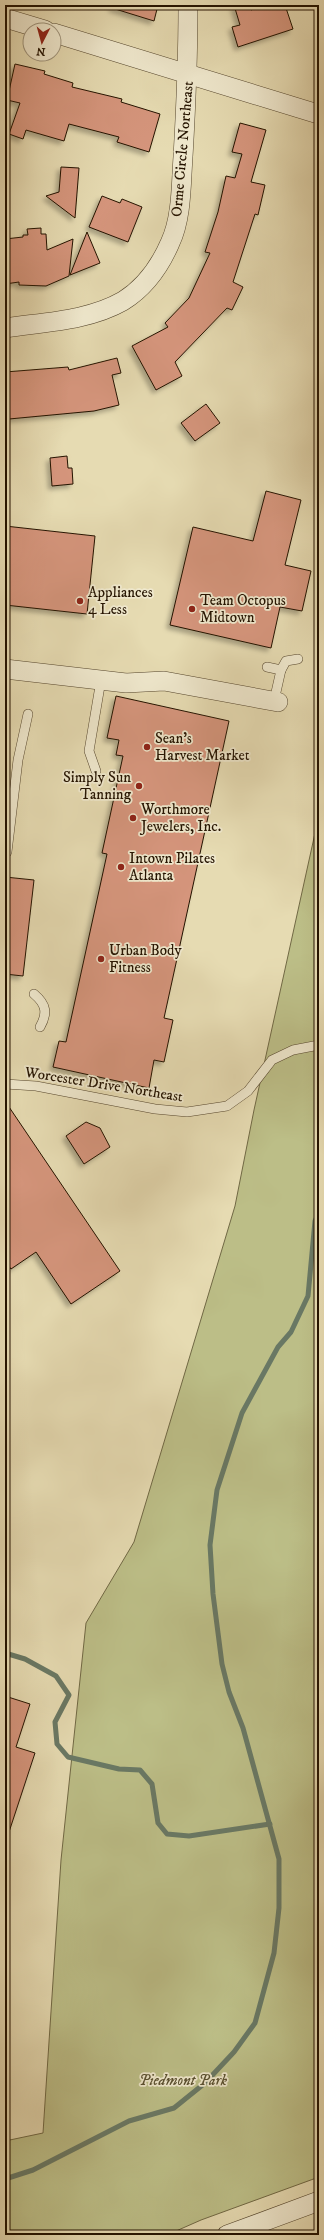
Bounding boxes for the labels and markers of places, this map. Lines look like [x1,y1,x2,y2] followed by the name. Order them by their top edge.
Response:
[88,583,153,619] place label: Appliances 4 Less
[200,591,286,627] place label: Team Octopus Midtown
[75,596,85,606] marker: Appliances 4 Less
[187,604,197,614] marker: Team Octopus Midtown
[155,729,250,765] place label: Sean's Harvest Market
[142,742,152,752] marker: Sean's Harvest Market
[63,768,132,804] place label: Simply Sun Tanning
[134,781,144,791] marker: Simply Sun Tanning
[139,800,221,836] place label: Worthmore Jewelers, Inc.
[128,813,138,823] marker: Worthmore Jewelers, Inc.
[129,849,215,885] place label: Intown Pilates Atlanta
[116,862,126,872] marker: Intown Pilates Atlanta
[109,941,182,977] place label: Urban Body Fitness
[96,954,106,964] marker: Urban Body Fitness

